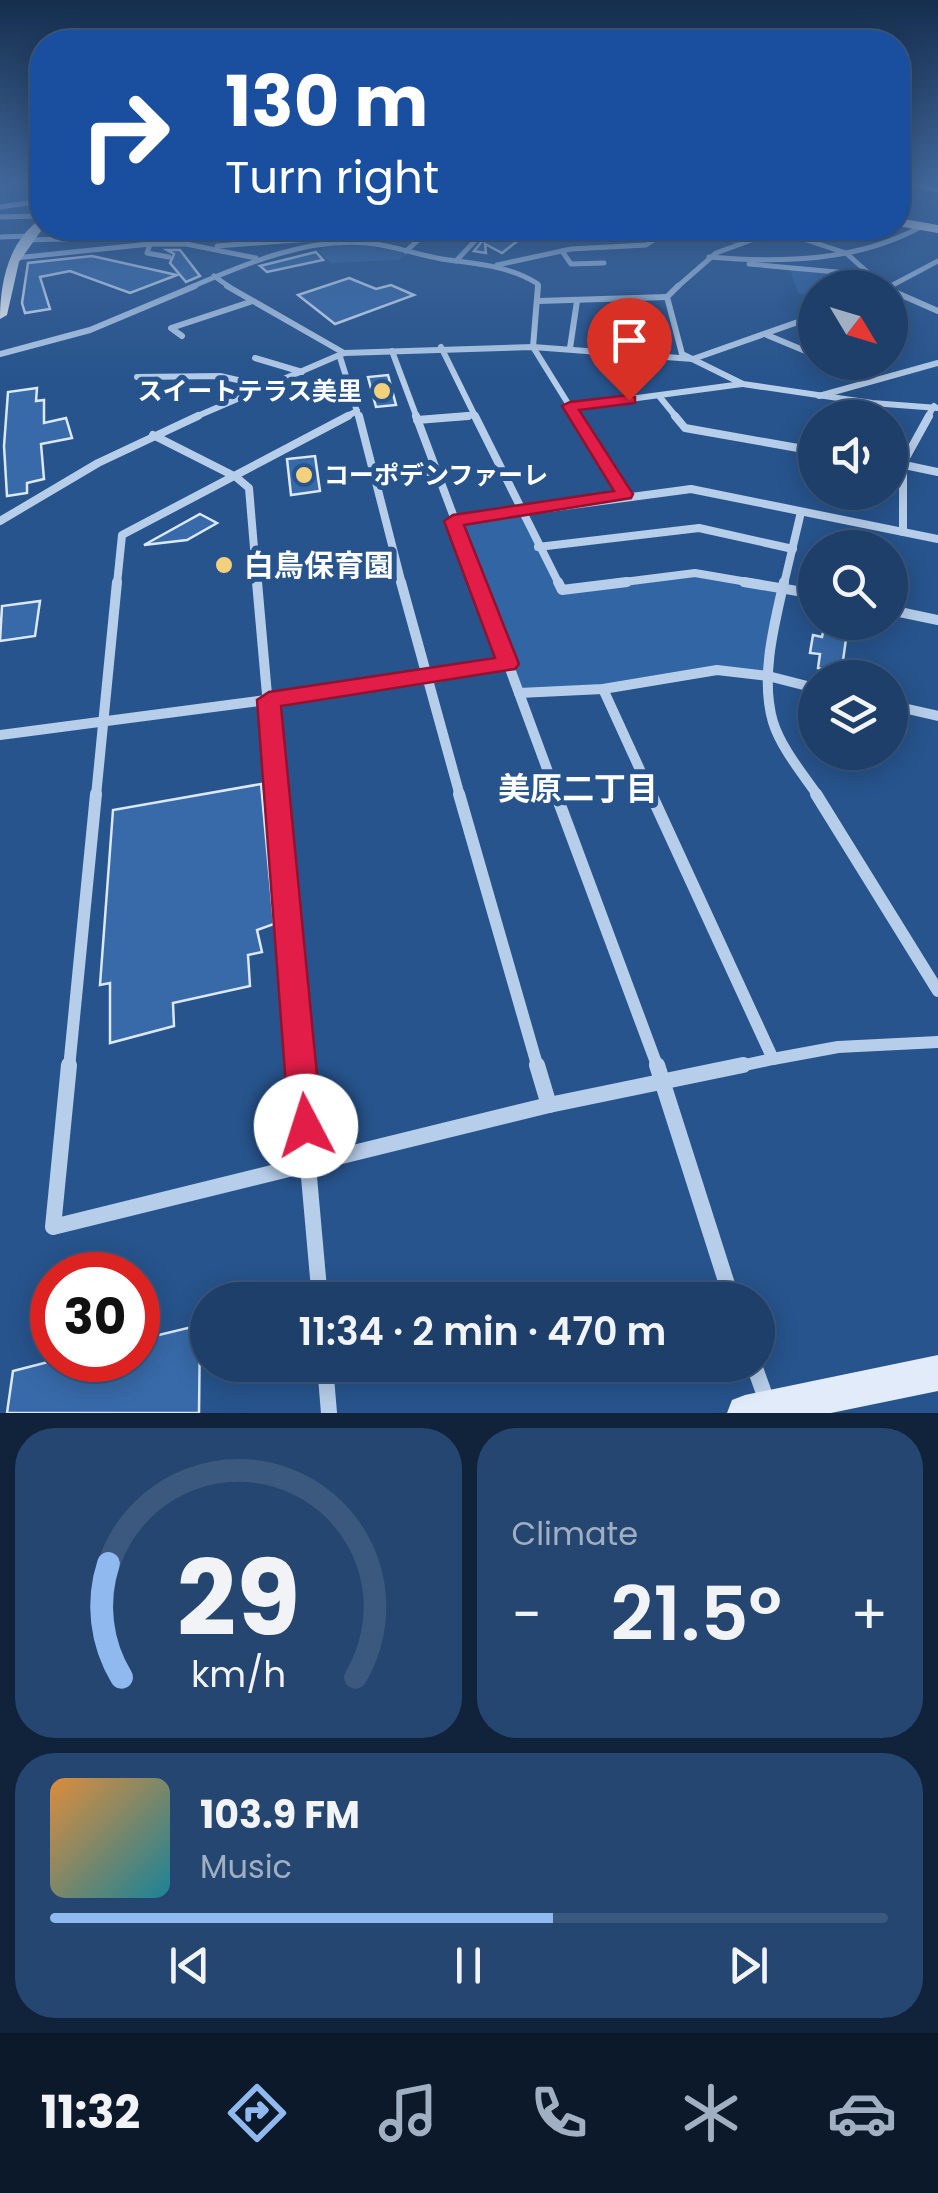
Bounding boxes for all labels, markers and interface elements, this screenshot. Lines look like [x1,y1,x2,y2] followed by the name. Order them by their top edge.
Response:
[225,52,428,151] text: 130 m
[60,70,190,200] icon: right
[225,146,439,209] text: Turn right
[798,270,908,380] north arrow
[798,270,908,770] map controls
[587,298,672,401] pin
[602,313,657,368] icon: arrive
[137,374,362,409] place label: スイートテラス美里
[371,380,393,402] marker: スイートテラス美里
[798,400,908,510] button: sound
[324,458,548,493] place label: コーポデンファーレ
[293,464,315,486] marker: コーポデンファーレ
[798,530,908,640] button: search
[244,544,394,587] place label: 白鳥保育園
[213,554,235,576] marker: 白鳥保育園
[798,660,908,770] button: layers
[498,766,658,811] district label: 美原二丁目
[254,1074,358,1178] position arrow
[30,1252,160,1382] speed limit sign: 30
[299,1305,666,1358] text: 11:34 · 2 min · 470 m
[512,1511,638,1556] text: Climate
[177,1526,300,1671] text: 29
[610,1561,782,1666] text: 21.5°
[512,1576,542,1653] text: −
[850,1576,888,1653] text: +
[191,1649,286,1700] text: km/h
[200,1788,360,1841] text: 103.9 FM
[200,1844,292,1889] text: Music
[162,1938,217,1993] icon: previous
[441,1938,496,1993] icon: pause
[721,1938,776,1993] icon: next
[222,2078,292,2148] icon: directions
[373,2078,443,2148] icon: music
[524,2078,594,2148] icon: phone
[676,2078,746,2148] icon: climate
[827,2078,897,2148] icon: car
[41,2081,140,2144] text: 11:32

